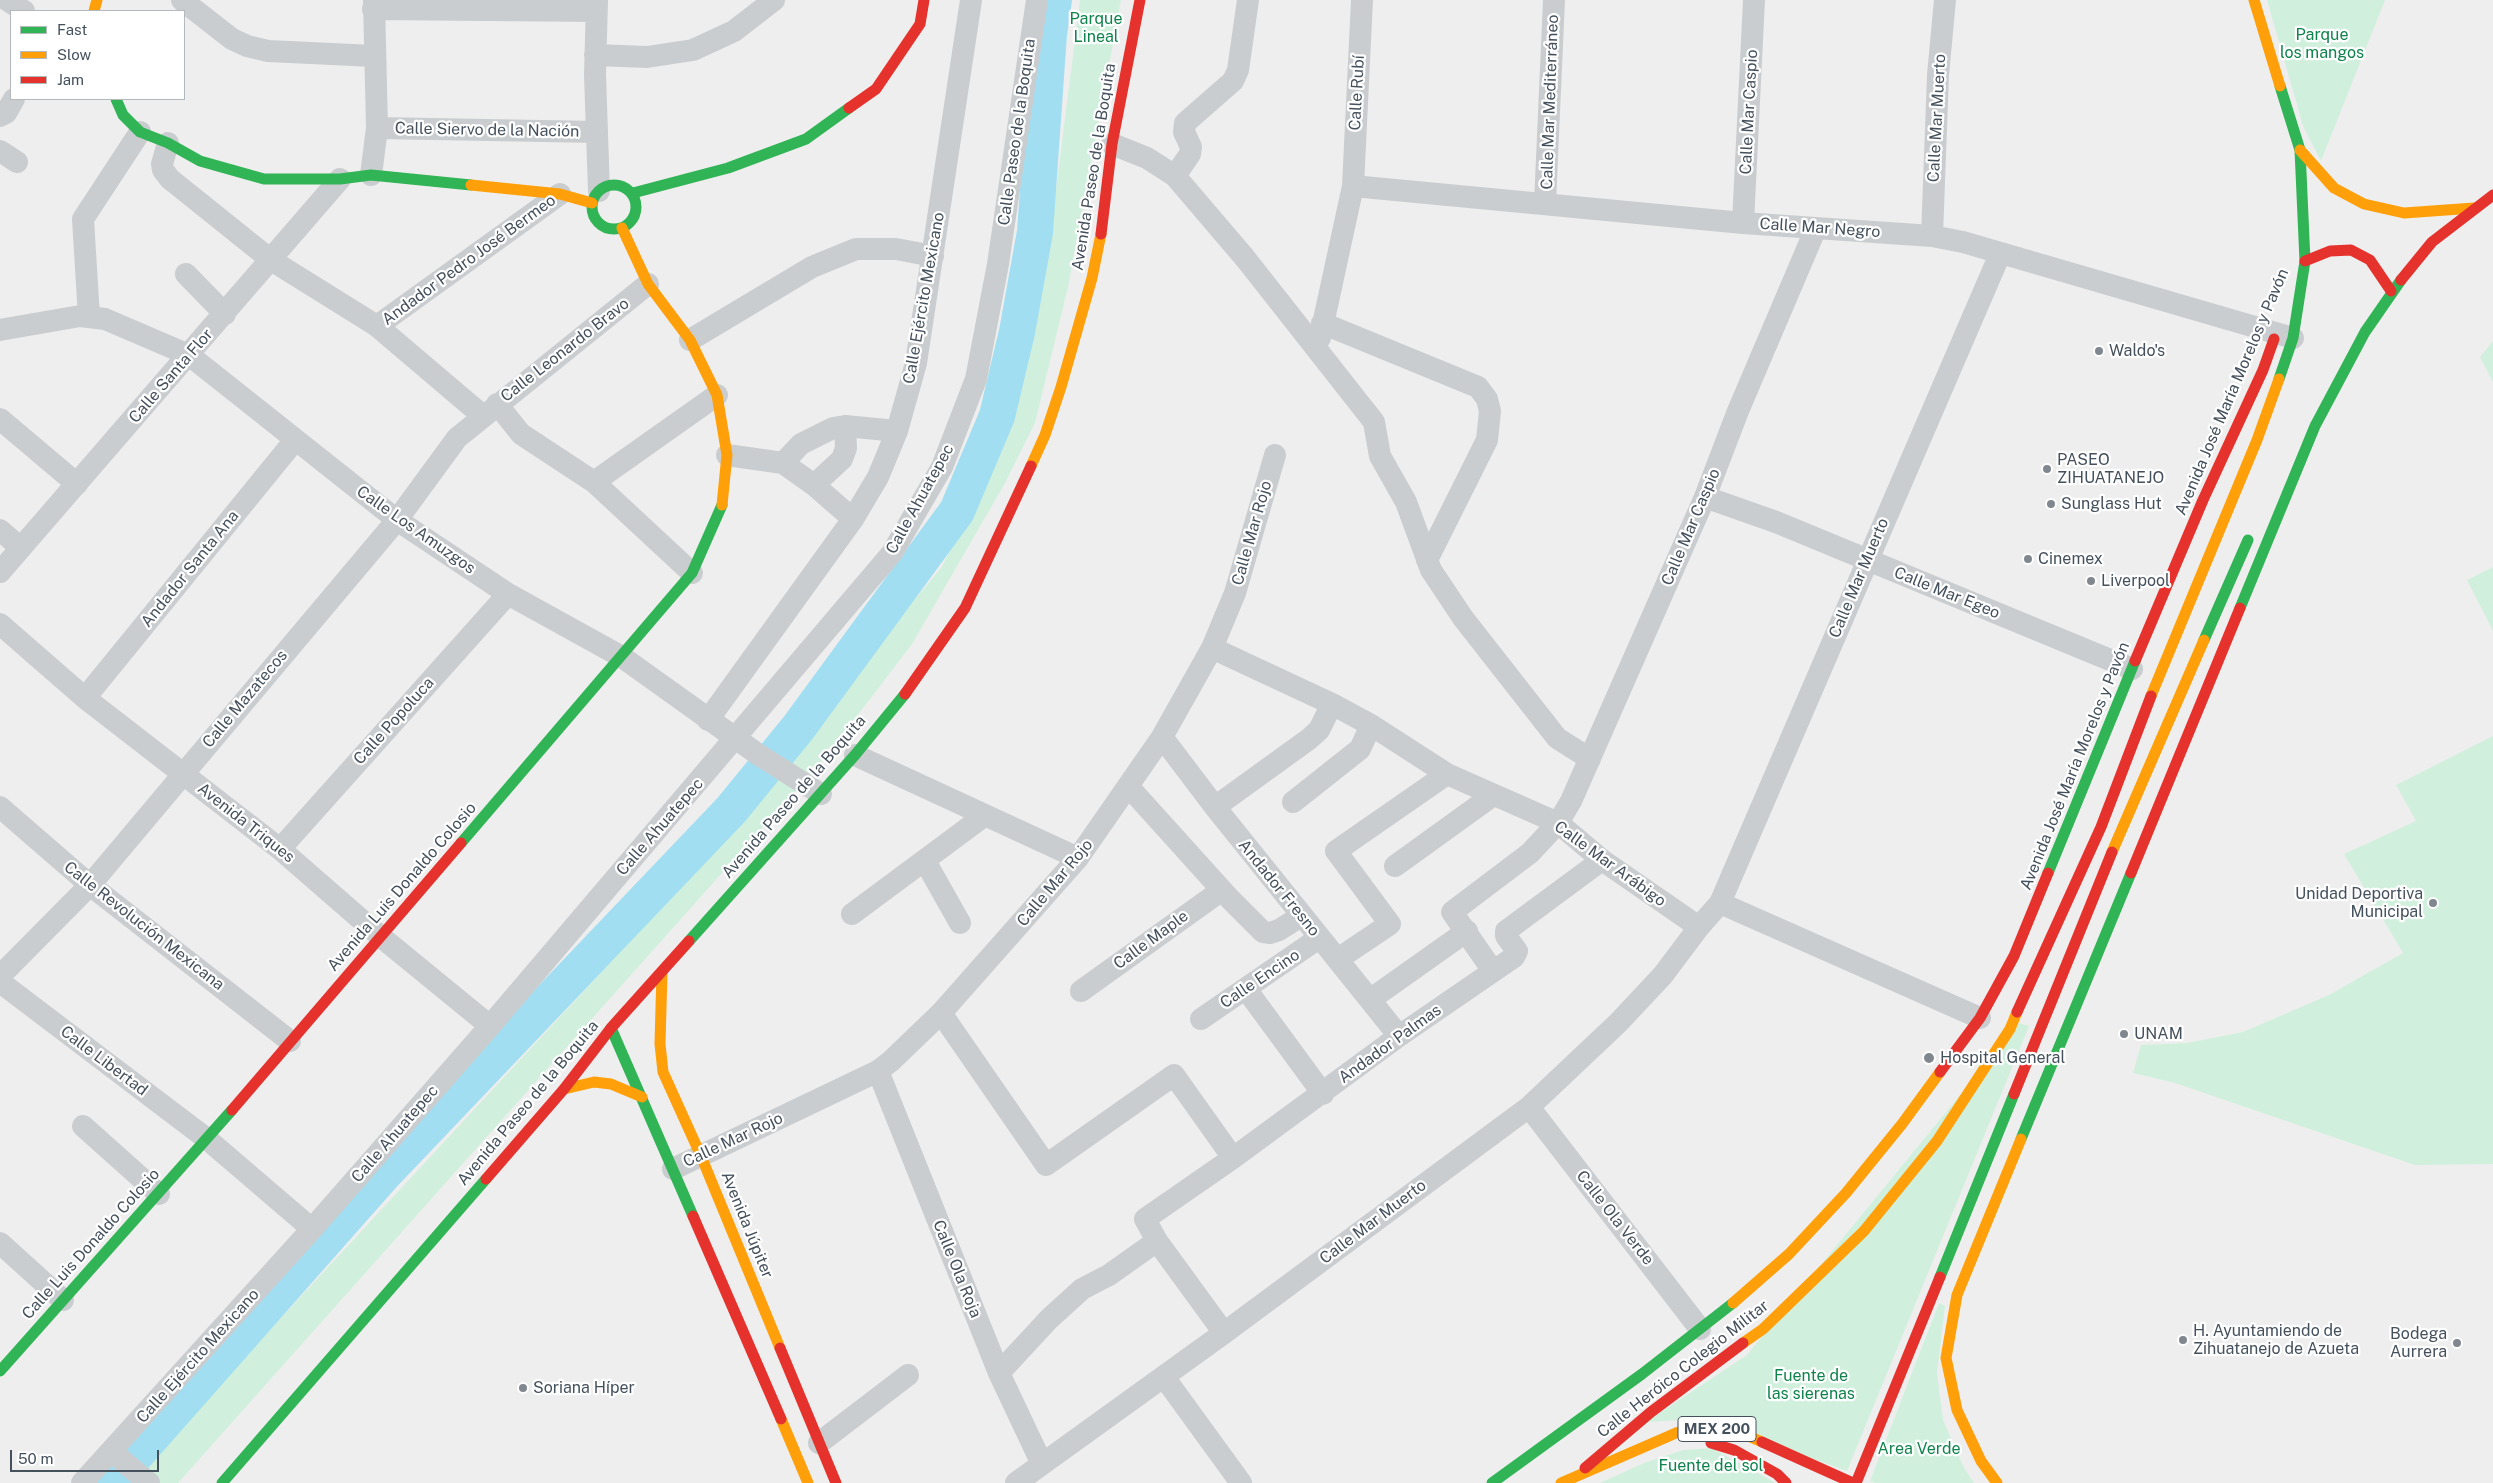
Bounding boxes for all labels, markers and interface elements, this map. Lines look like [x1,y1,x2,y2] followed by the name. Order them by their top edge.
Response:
[1070,9,1122,47] park label: Parque Lineal
[10,10,185,100] legend
[1537,14,1563,190] street label: Calle Mar Mediterráneo
[57,21,87,38] text: Fast
[2280,25,2364,63] park label: Parque los mangos
[994,37,1040,227] street label: Calle Paseo de la Boquita
[57,46,91,63] text: Slow
[1736,49,1762,175] street label: Calle Mar Caspio
[1924,53,1950,183] street label: Calle Mar Muerto
[1345,55,1369,131] street label: Calle Rubí
[1068,62,1120,272] street label: Avenida Paseo de la Boquita
[57,71,84,88] text: Jam
[395,119,579,141] street label: Calle Siervo de la Nación
[378,191,560,329] street label: Andador Pedro José Bermeo
[899,211,949,385] street label: Calle Ejército Mexicano
[1759,214,1881,242] street label: Calle Mar Negro
[2171,266,2293,518] street label: Avenida José María Morelos y Pavón
[497,294,633,406] street label: Calle Leonardo Bravo
[125,325,217,427] street label: Calle Santa Flor
[2109,341,2165,361] place label: Waldo's
[2093,345,2105,357] marker: Waldo's
[882,441,958,557] street label: Calle Ahuatepec
[2057,450,2164,488] place label: PASEO ZIHUATANEJO
[2041,463,2053,475] marker: PASEO ZIHUATANEJO
[1658,466,1724,588] street label: Calle Mar Caspio
[1228,479,1276,587] street label: Calle Mar Rojo
[353,482,479,578] street label: Calle Los Amuzgos
[2061,494,2162,514] place label: Sunglass Hut
[2045,498,2057,510] marker: Sunglass Hut
[137,507,243,631] street label: Andador Santa Ana
[1825,515,1893,641] street label: Calle Mar Muerto
[2038,549,2103,569] place label: Cinemex
[2022,553,2034,565] marker: Cinemex
[1891,563,2003,623] street label: Calle Mar Egeo
[2101,571,2170,591] place label: Liverpool
[2085,575,2097,587] marker: Liverpool
[2016,639,2134,893] street label: Avenida José María Morelos y Pavón
[199,646,291,752] street label: Calle Mazatecos
[350,673,438,769] street label: Calle Popoluca
[718,712,870,882] street label: Avenida Paseo de la Boquita
[613,774,707,880] street label: Calle Ahuatepec
[194,779,298,867] street label: Avenida Triques
[324,799,480,975] street label: Avenida Luis Donaldo Colosio
[1550,817,1670,911] street label: Calle Mar Arábigo
[1013,836,1097,930] street label: Calle Mar Rojo
[1234,836,1324,940] street label: Andador Fresno
[60,858,228,994] street label: Calle Revolución Mexicana
[2295,884,2423,922] place label: Unidad Deportiva Municipal
[2427,897,2439,909] marker: Unidad Deportiva Municipal
[1110,906,1192,974] street label: Calle Maple
[1217,945,1303,1013] street label: Calle Encino
[1335,1000,1445,1088] street label: Andador Palmas
[453,1017,603,1189] street label: Avenida Paseo de la Boquita
[57,1022,151,1100] street label: Calle Libertad
[2134,1024,2183,1044] place label: UNAM
[2118,1028,2130,1040] marker: UNAM
[1940,1048,2065,1068] place label: Hospital General
[1922,1051,1936,1065] marker: Hospital General
[348,1081,442,1187] street label: Calle Ahuatepec
[680,1109,786,1171] street label: Calle Mar Rojo
[18,1165,164,1323] street label: Calle Luis Donaldo Colosio
[1572,1167,1658,1269] street label: Calle Ola Verde
[717,1169,777,1281] street label: Avenida Júpiter
[1316,1176,1430,1268] street label: Calle Mar Muerto
[929,1217,985,1321] street label: Calle Ola Roja
[133,1285,263,1427] street label: Calle Ejército Mexicano
[1593,1296,1773,1442] street label: Calle Heróico Colegio Militar
[2193,1321,2359,1359] place label: H. Ayuntamiendo de Zihuatanejo de Azueta
[2390,1324,2447,1362] place label: Bodega Aurrera
[2177,1334,2189,1346] marker: H. Ayuntamiendo de Zihuatanejo de Azueta
[2451,1337,2463,1349] marker: Bodega Aurrera
[1767,1366,1855,1404] park label: Fuente de las sierenas
[533,1378,635,1398] place label: Soriana Híper
[517,1382,529,1394] marker: Soriana Híper
[1678,1416,1756,1442] road number: MEX 200
[1877,1439,1961,1459] park label: Area Verde
[12,1440,161,1472] scale bar
[18,1450,53,1467] text: 50 m
[1659,1456,1763,1476] park label: Fuente del sol

